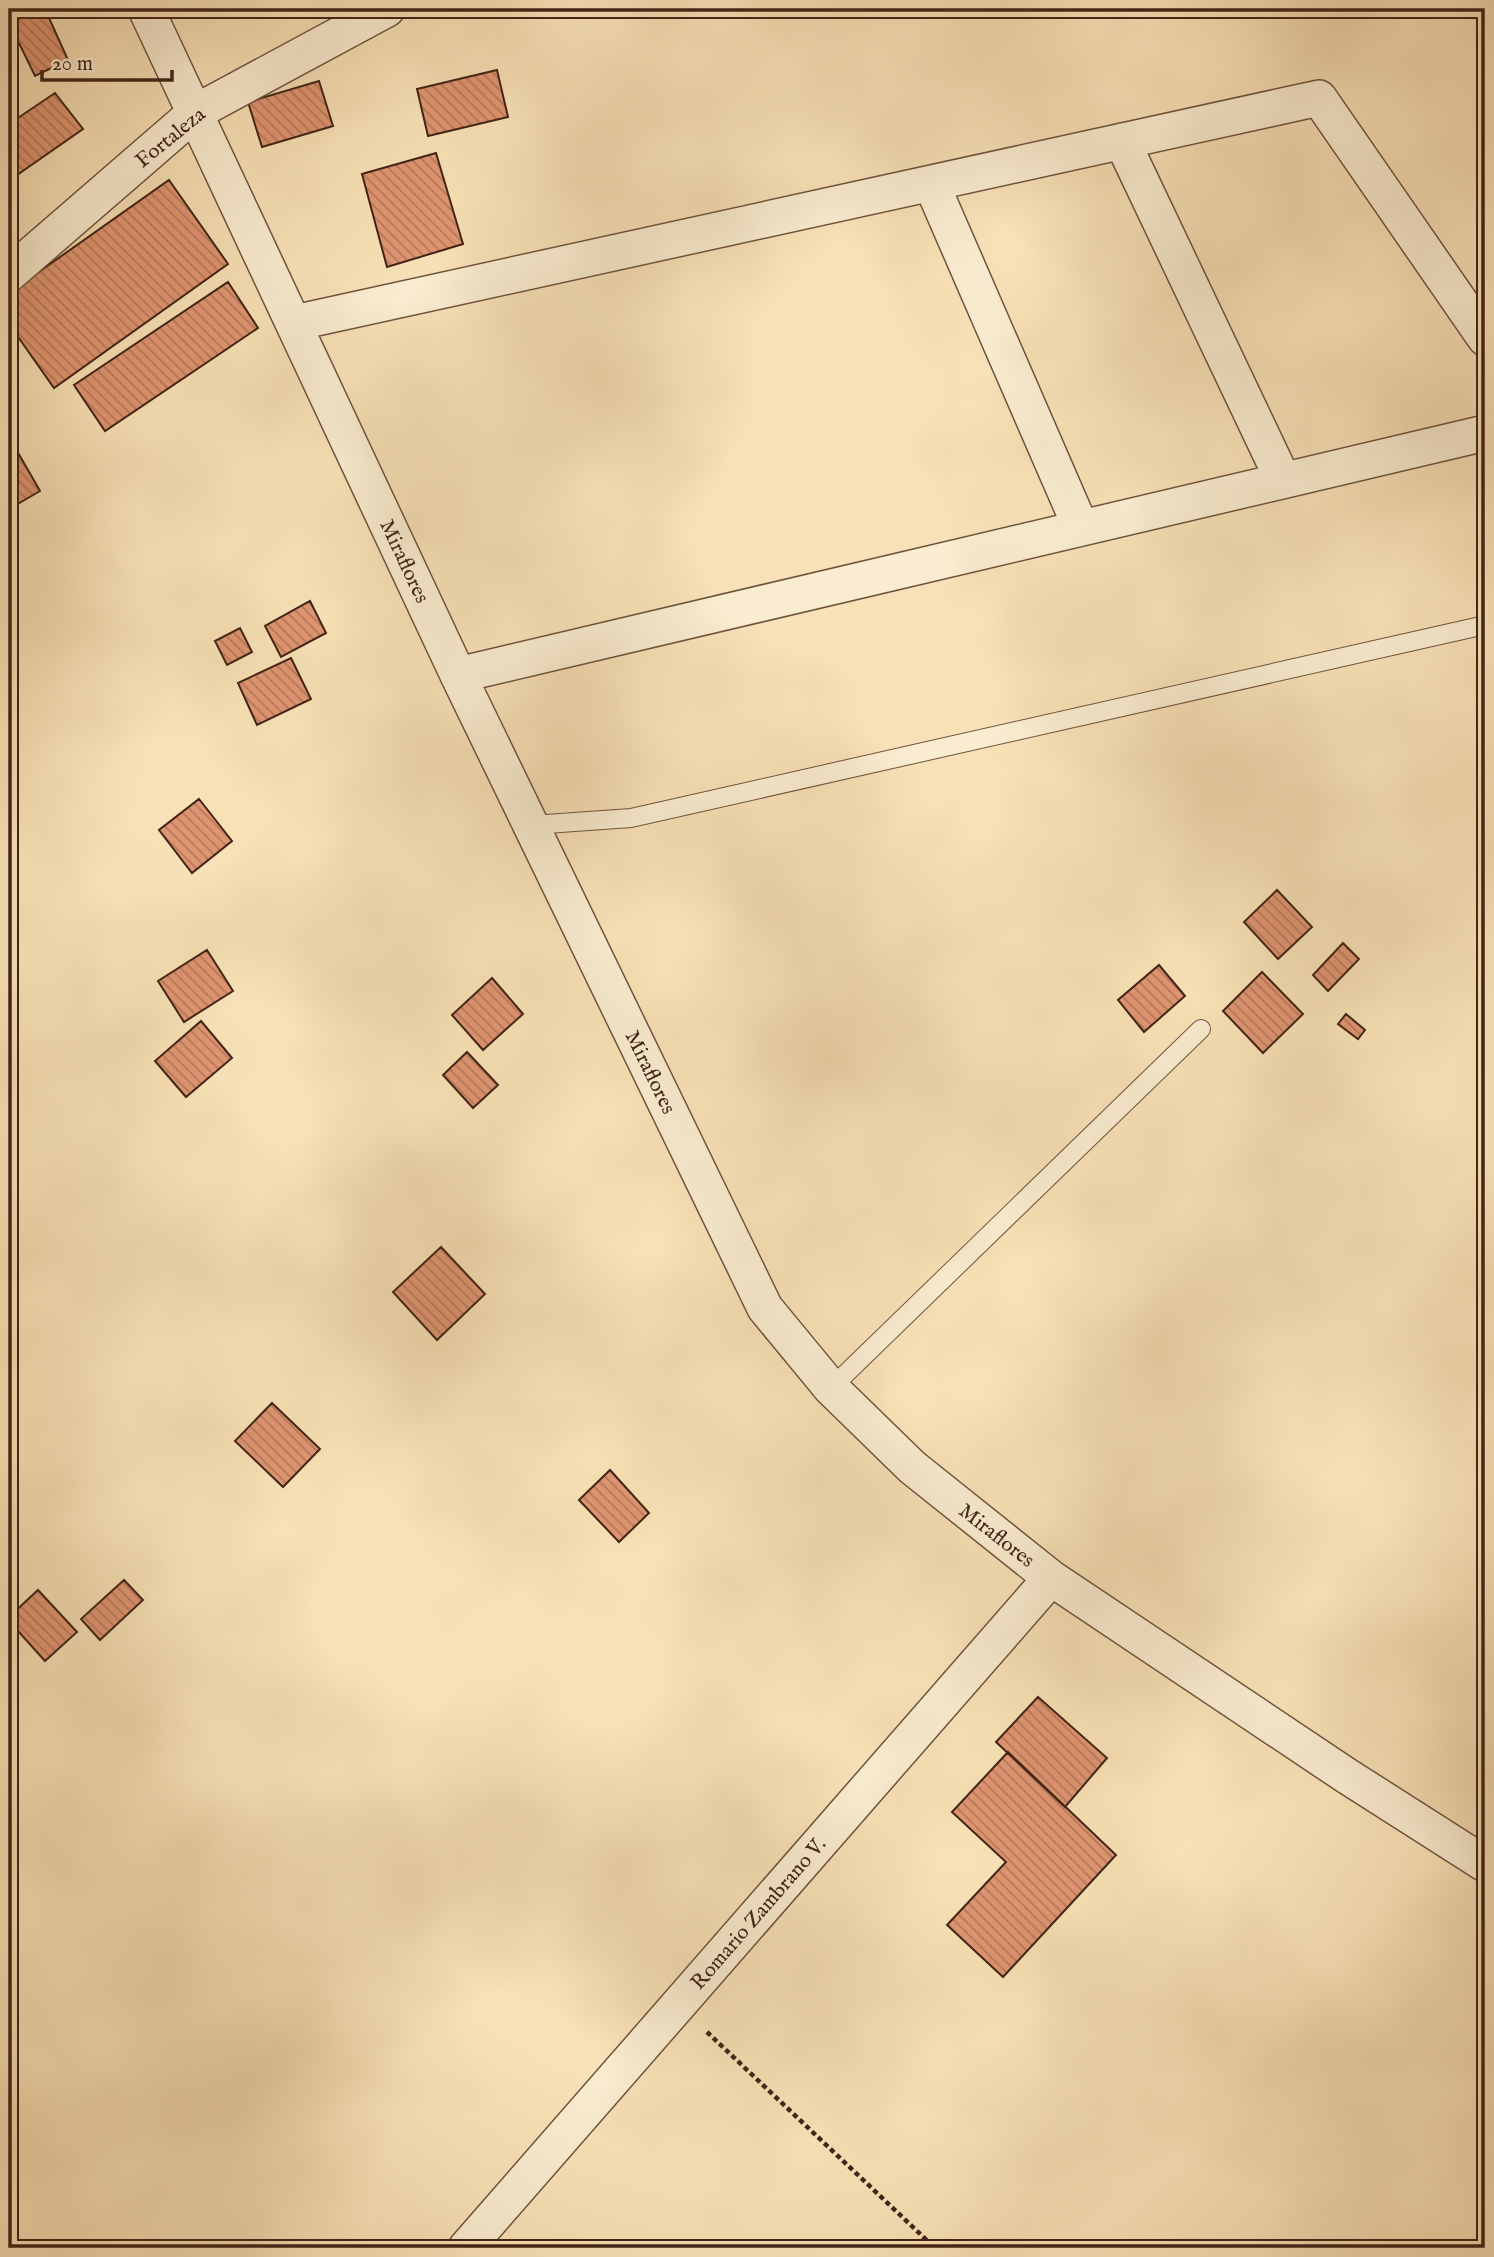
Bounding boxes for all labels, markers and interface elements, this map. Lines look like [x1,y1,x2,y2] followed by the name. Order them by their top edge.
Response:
[42,38,172,82] scale bar
[52,51,93,78] text: 20 m
[130,101,212,175] street label: Fortaleza
[372,515,435,608] street label: Miraflores
[618,1027,681,1119] street label: Miraflores
[953,1498,1040,1574] street label: Miraflores
[685,1832,833,1996] street label: Romario Zambrano V.

